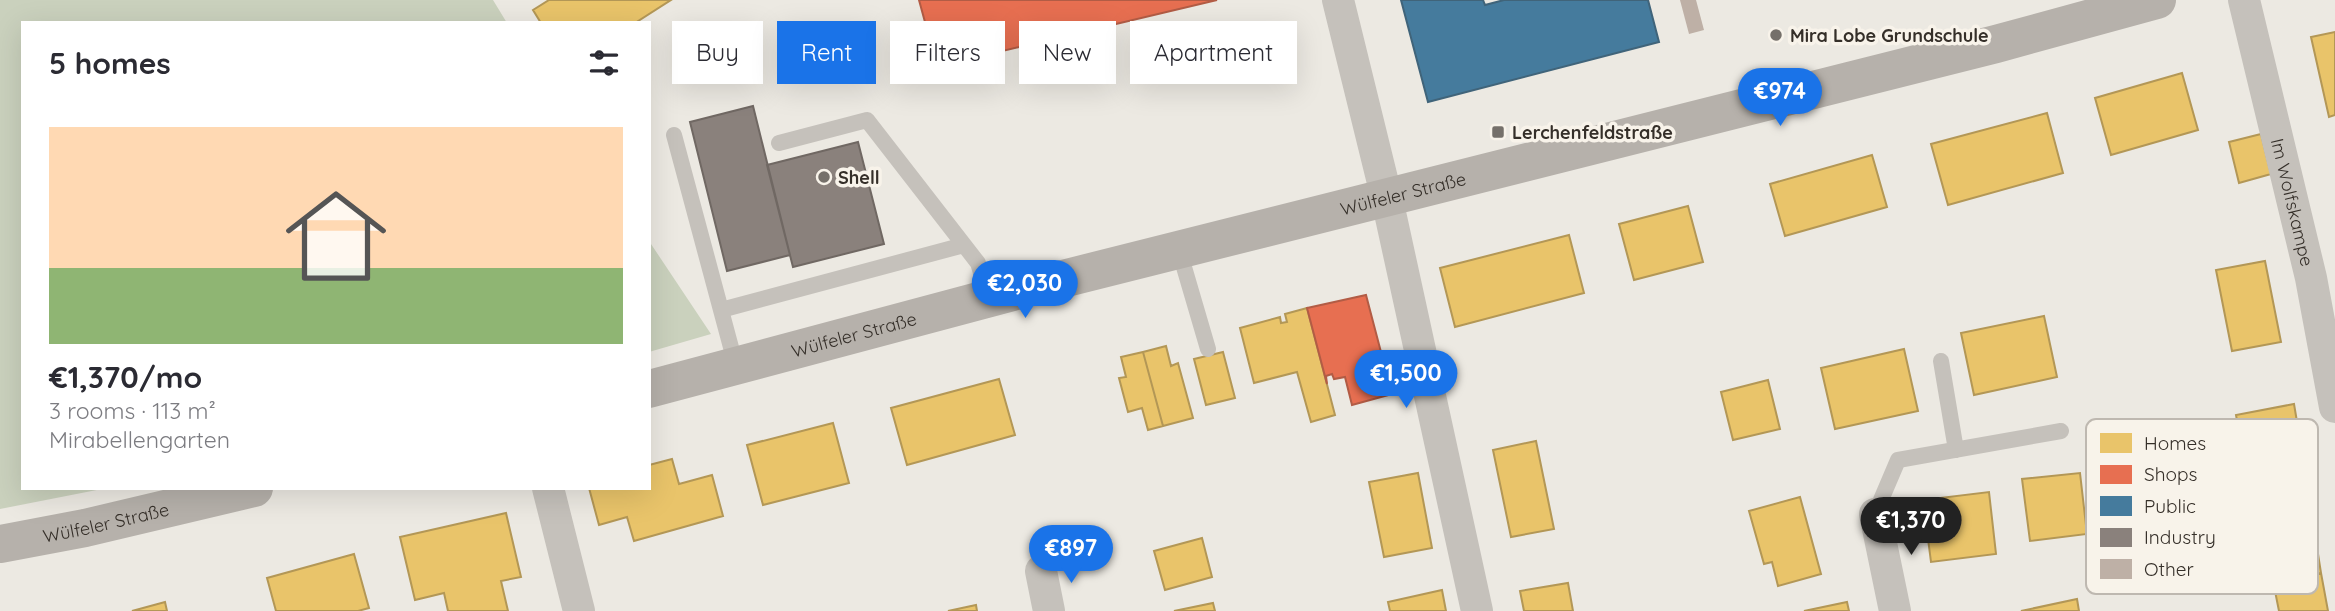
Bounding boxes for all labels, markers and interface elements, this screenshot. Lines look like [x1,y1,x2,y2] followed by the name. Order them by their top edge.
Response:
[672,21,763,84] chip: Buy
[777,21,876,84] chip: Rent
[890,21,1005,84] chip: Filters
[1019,21,1116,84] chip: New
[1130,21,1297,84] chip: Apartment
[1790,24,1989,47] place label: Mira Lobe Grundschule
[1768,27,1784,43] marker: Mira Lobe Grundschule
[49,44,171,82] text: 5 homes
[585,44,623,82] icon: filters
[1739,68,1821,128] pin: €974
[1754,76,1806,105] text: €974
[1512,121,1673,144] place label: Lerchenfeldstraße
[1490,124,1506,140] marker: Lerchenfeldstraße
[2266,136,2319,269] street label: Im Wolfskampe
[838,166,880,189] place label: Shell
[1338,166,1468,220] street label: Wülfeler Straße
[816,169,832,185] marker: Shell
[273,173,399,299] icon: home
[968,260,1082,320] pin: €2,030
[988,268,1062,297] text: €2,030
[789,307,919,362] street label: Wülfeler Straße
[1349,350,1463,410] pin: €1,500
[49,358,202,396] text: €1,370/mo
[1370,358,1442,387] text: €1,500
[49,396,216,425] text: 3 rooms · 113 m²
[2086,419,2318,594] legend
[49,425,230,454] text: Mirabellengarten
[2144,431,2206,455] text: Homes
[2144,462,2197,486] text: Shops
[2144,494,2196,518] text: Public
[41,497,171,547] street label: Wülfeler Straße
[1854,498,1968,557] pin: €1,370
[1877,505,1945,534] text: €1,370
[2144,525,2216,549] text: Industry
[1030,526,1112,585] pin: €897
[1045,533,1097,562] text: €897
[2144,557,2195,581] text: Other

